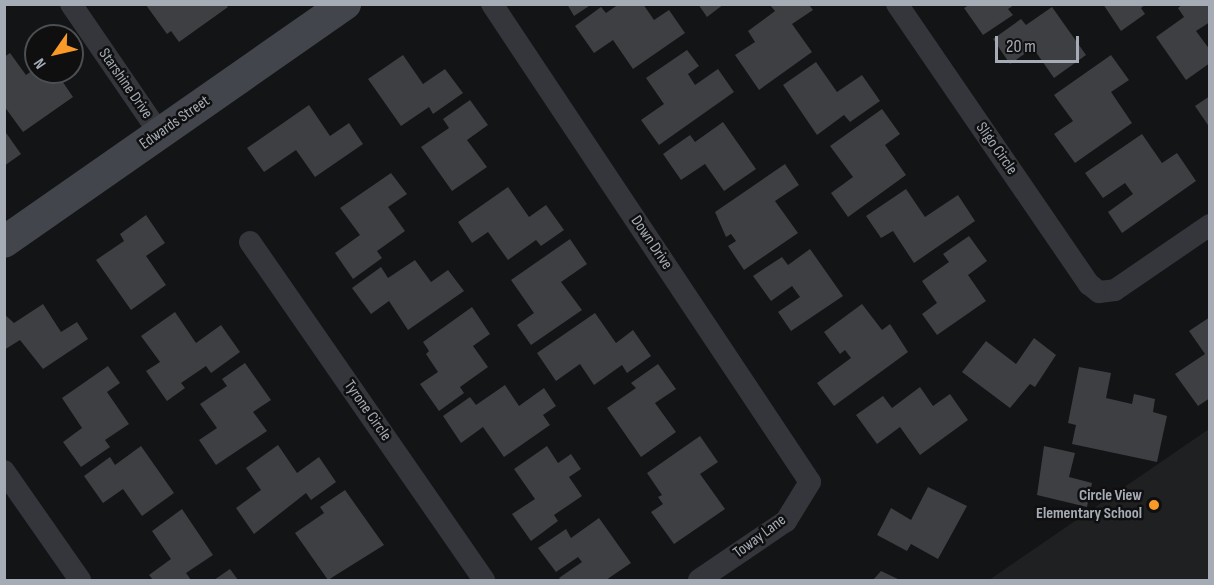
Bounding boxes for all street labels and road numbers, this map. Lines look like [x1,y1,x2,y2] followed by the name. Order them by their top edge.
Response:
[94,45,156,123] street label: Starshine Drive
[136,92,214,154] street label: Edwards Street
[971,119,1021,179] street label: Sligo Circle
[626,212,676,274] street label: Down Drive
[339,377,395,445] street label: Tyrone Circle
[730,511,790,563] street label: Toway Lane

